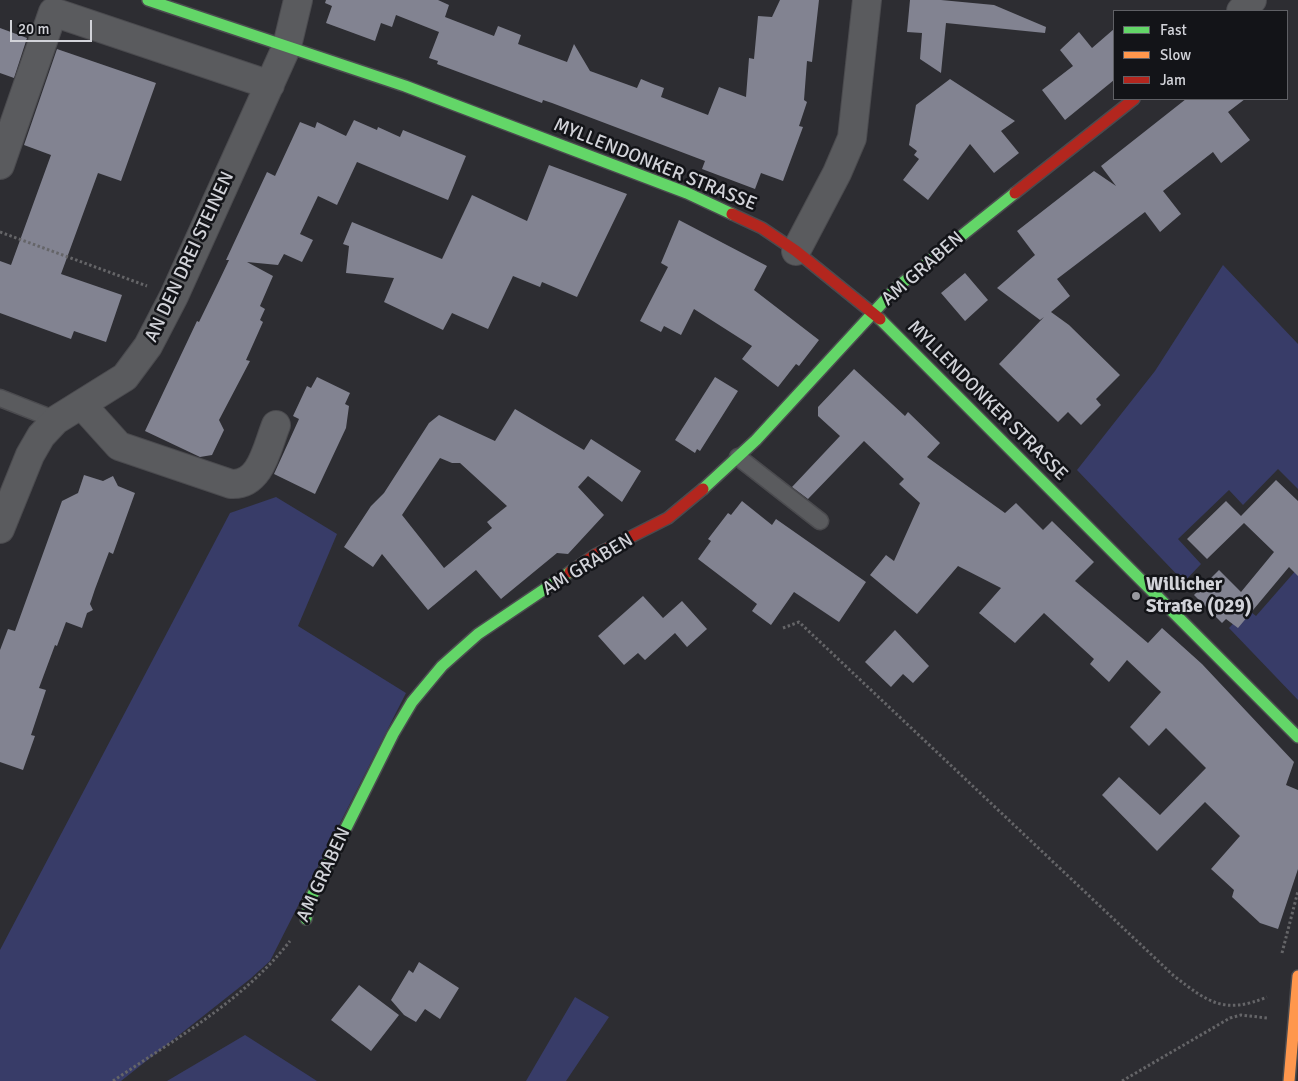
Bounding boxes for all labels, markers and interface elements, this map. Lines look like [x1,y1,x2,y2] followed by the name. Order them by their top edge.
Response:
[12,10,95,42] scale bar
[1113,10,1288,100] legend
[18,20,49,38] text: 20 m
[1160,21,1187,39] text: Fast
[1160,46,1191,64] text: Slow
[1160,71,1186,89] text: Jam
[550,114,760,216] street label: MYLLENDONKER STRASSE
[140,168,240,346] street label: AN DEN DREI STEINEN
[877,227,969,311] street label: AM GRABEN
[902,316,1072,486] street label: MYLLENDONKER STRASSE
[539,529,637,601] street label: AM GRABEN
[1146,574,1252,618] place label: Willicher Straße (029)
[1130,590,1142,602] marker: Willicher Straße (029)
[292,824,356,926] street label: AM GRABEN

